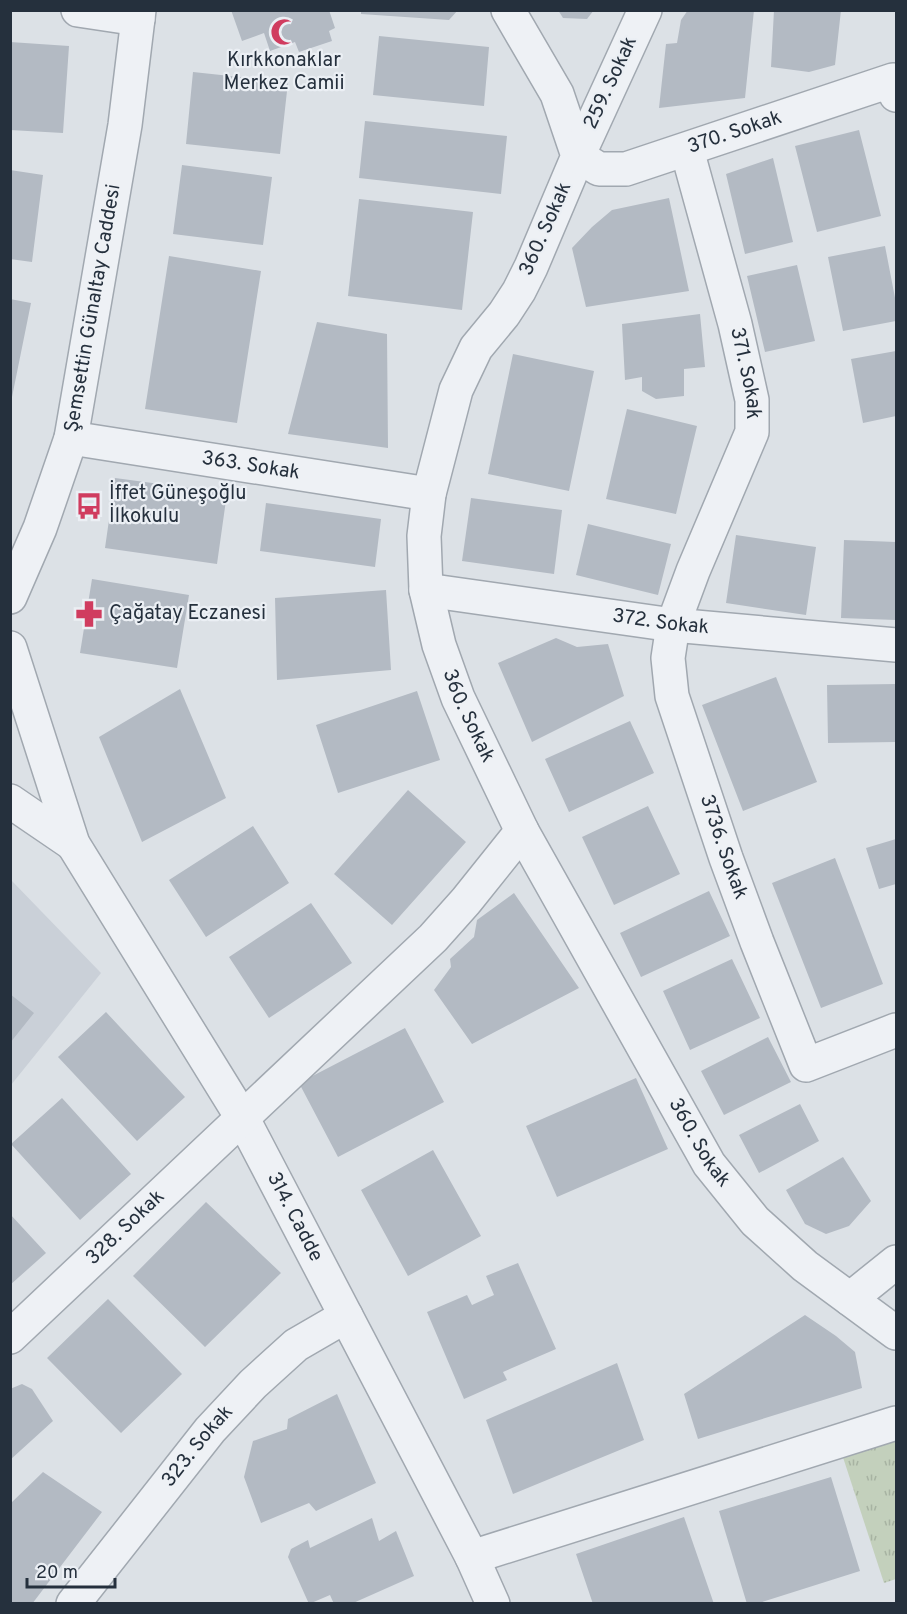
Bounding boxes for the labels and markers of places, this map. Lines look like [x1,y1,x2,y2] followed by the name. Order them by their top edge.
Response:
[269,17,299,47] mosque icon: Kırkkonaklar Merkez Camii
[224,48,344,97] place label: Kırkkonaklar Merkez Camii
[109,480,247,530] place label: İffet Güneşoğlu İlkokulu
[74,491,104,521] bus stop icon: İffet Güneşoğlu İlkokulu
[74,599,104,629] pharmacy icon: Çağatay Eczanesi
[109,601,266,627] place label: Çağatay Eczanesi

